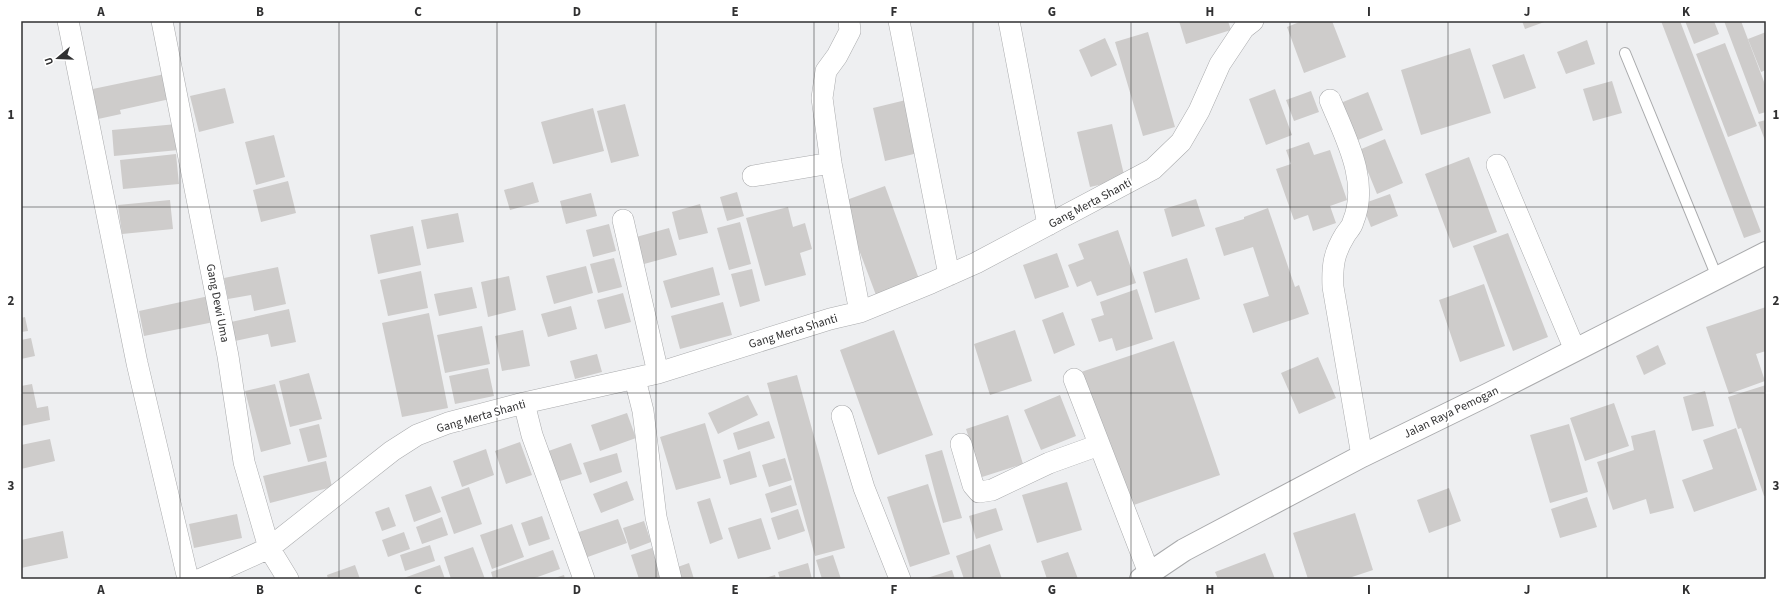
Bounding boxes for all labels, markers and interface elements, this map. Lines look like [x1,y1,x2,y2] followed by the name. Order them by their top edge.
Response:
[96,3,105,21] text: A
[256,3,264,21] text: B
[414,3,422,21] text: C
[573,3,581,21] text: D
[731,3,739,21] text: E
[891,3,898,21] text: F
[1048,3,1056,21] text: G
[1206,3,1214,21] text: H
[1367,3,1371,21] text: I
[1524,3,1530,21] text: J
[1682,3,1691,21] text: K
[38,38,78,78] north arrow
[41,55,57,67] text: U
[8,106,15,124] text: 1
[1773,106,1780,124] text: 1
[1046,174,1135,233] street label: Gang Merta Shanti
[202,262,233,344] street label: Gang Dewi Uma
[8,292,15,310] text: 2
[1773,292,1780,310] text: 2
[747,310,840,353] street label: Gang Merta Shanti
[1401,382,1502,443] street label: Jalan Raya Pemogan
[435,396,528,437] street label: Gang Merta Shanti
[8,477,15,495] text: 3
[1773,477,1780,495] text: 3
[96,581,105,599] text: A
[256,581,264,599] text: B
[414,581,422,599] text: C
[573,581,581,599] text: D
[731,581,739,599] text: E
[891,581,898,599] text: F
[1048,581,1056,599] text: G
[1206,581,1214,599] text: H
[1367,581,1371,599] text: I
[1524,581,1530,599] text: J
[1682,581,1691,599] text: K

